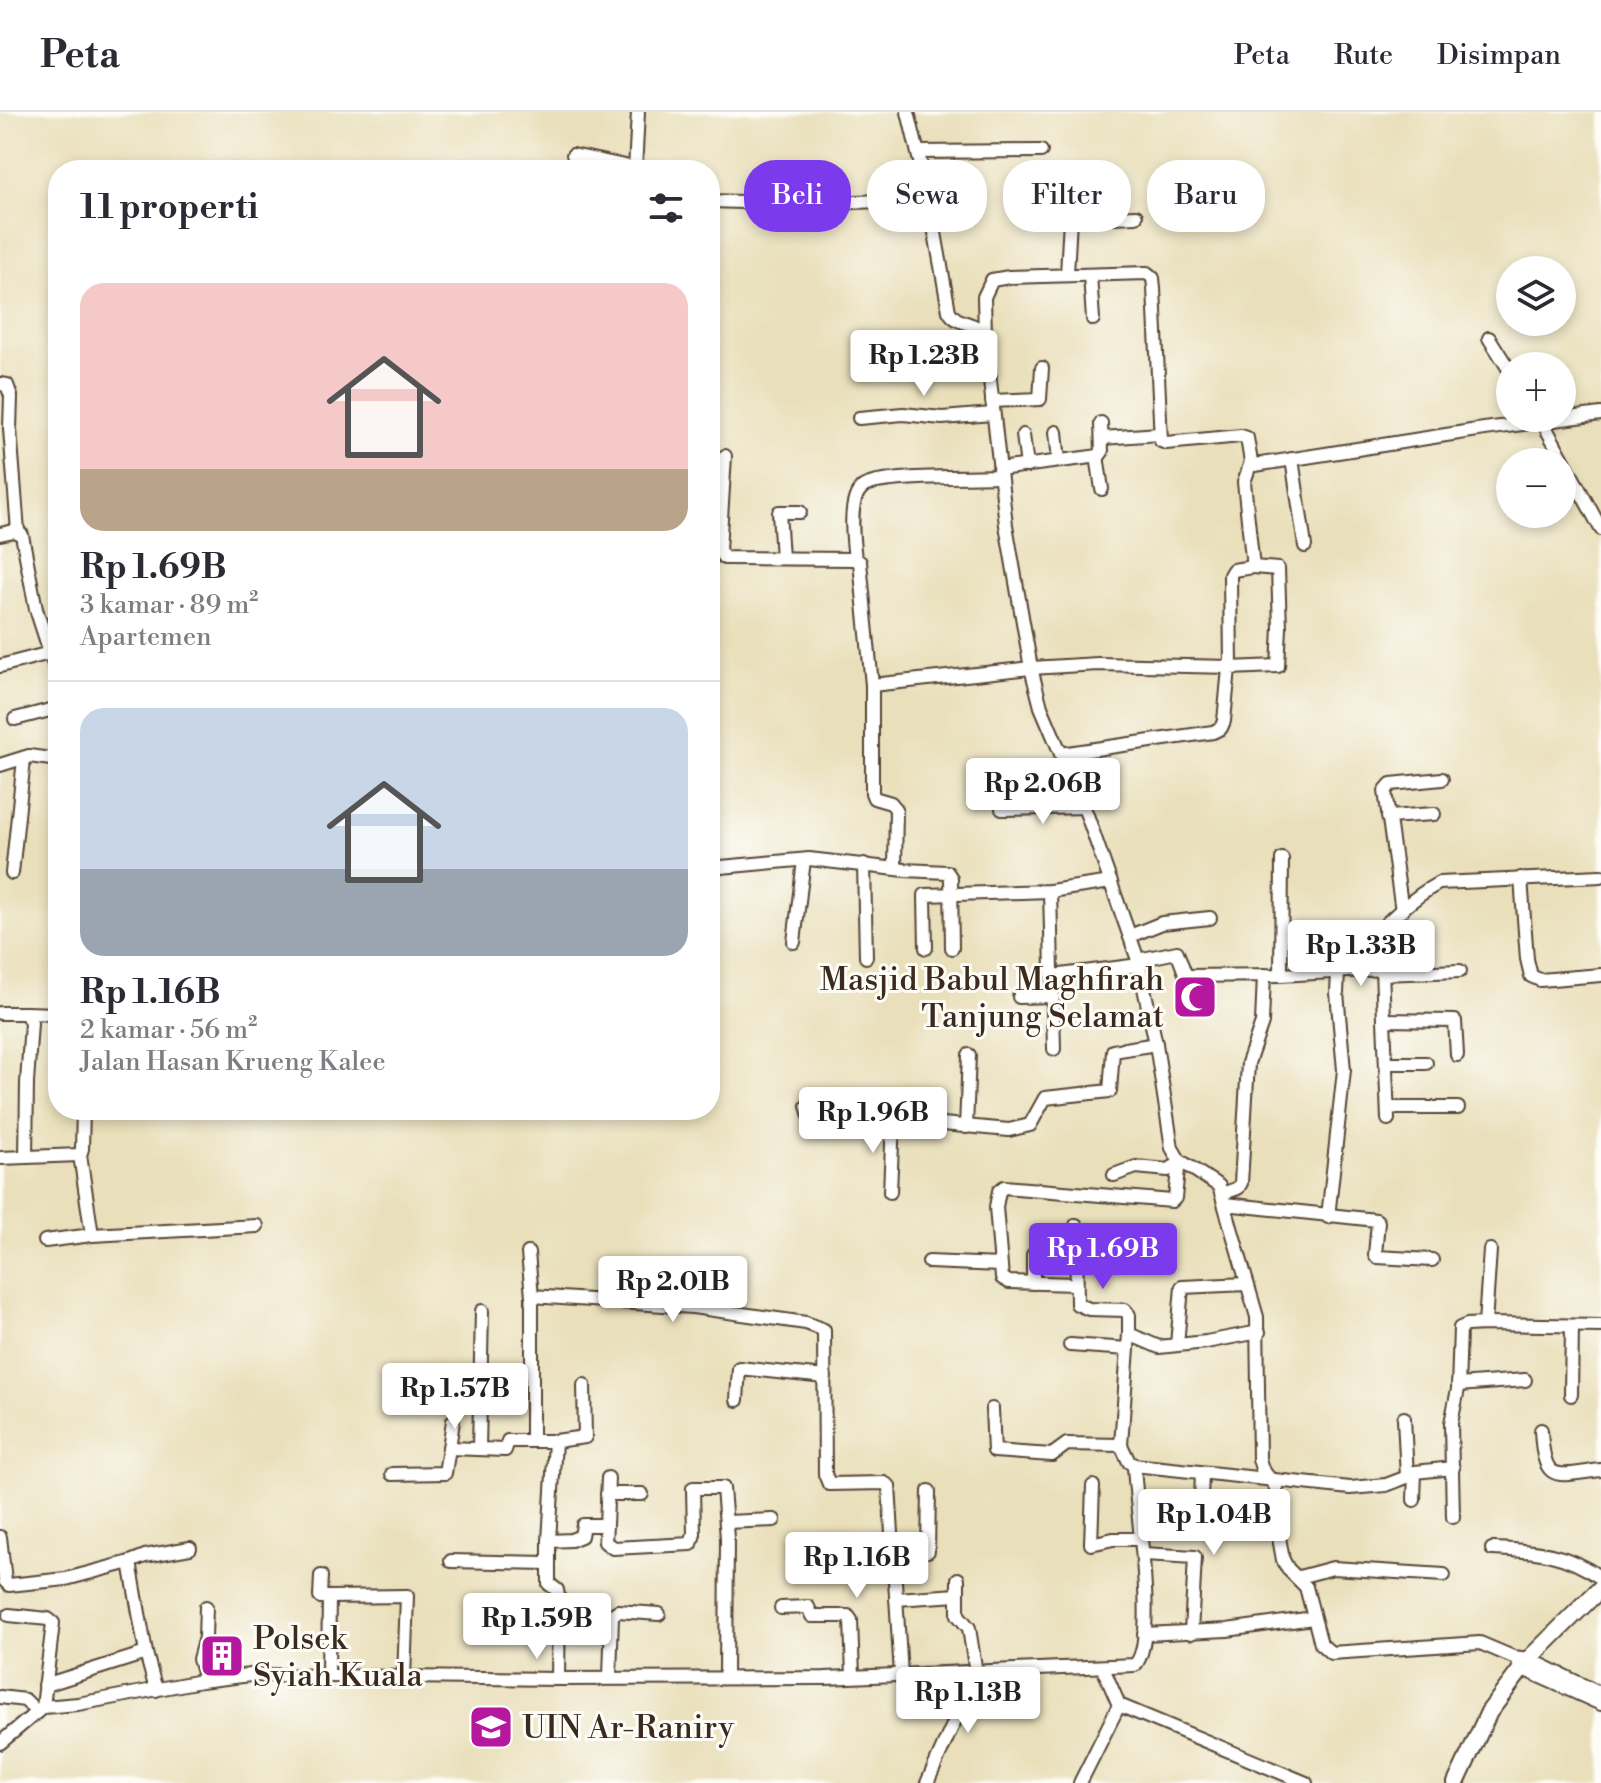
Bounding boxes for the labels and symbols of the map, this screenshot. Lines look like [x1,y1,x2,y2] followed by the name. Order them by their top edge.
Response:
[841,330,1007,398] pin: Rp 1.23B
[960,758,1126,826] pin: Rp 2.06B
[1278,920,1444,988] pin: Rp 1.33B
[820,960,1164,1037] place label: Masjid Babul Maghfirah Tanjung Selamat
[1171,973,1219,1021] mosque icon: Masjid Babul Maghfirah Tanjung Selamat
[790,1087,956,1155] pin: Rp 1.96B
[1020,1223,1186,1291] pin: Rp 1.69B
[590,1256,756,1324] pin: Rp 2.01B
[372,1363,538,1431] pin: Rp 1.57B
[1131,1489,1297,1557] pin: Rp 1.04B
[774,1532,940,1600] pin: Rp 1.16B
[454,1593,620,1661] pin: Rp 1.59B
[253,1619,424,1696] place label: Polsek Syiah Kuala
[198,1632,246,1680] building icon: Polsek Syiah Kuala
[885,1667,1051,1735] pin: Rp 1.13B
[467,1703,515,1751] school or university icon: UIN Ar-Raniry
[522,1708,734,1748] place label: UIN Ar-Raniry

